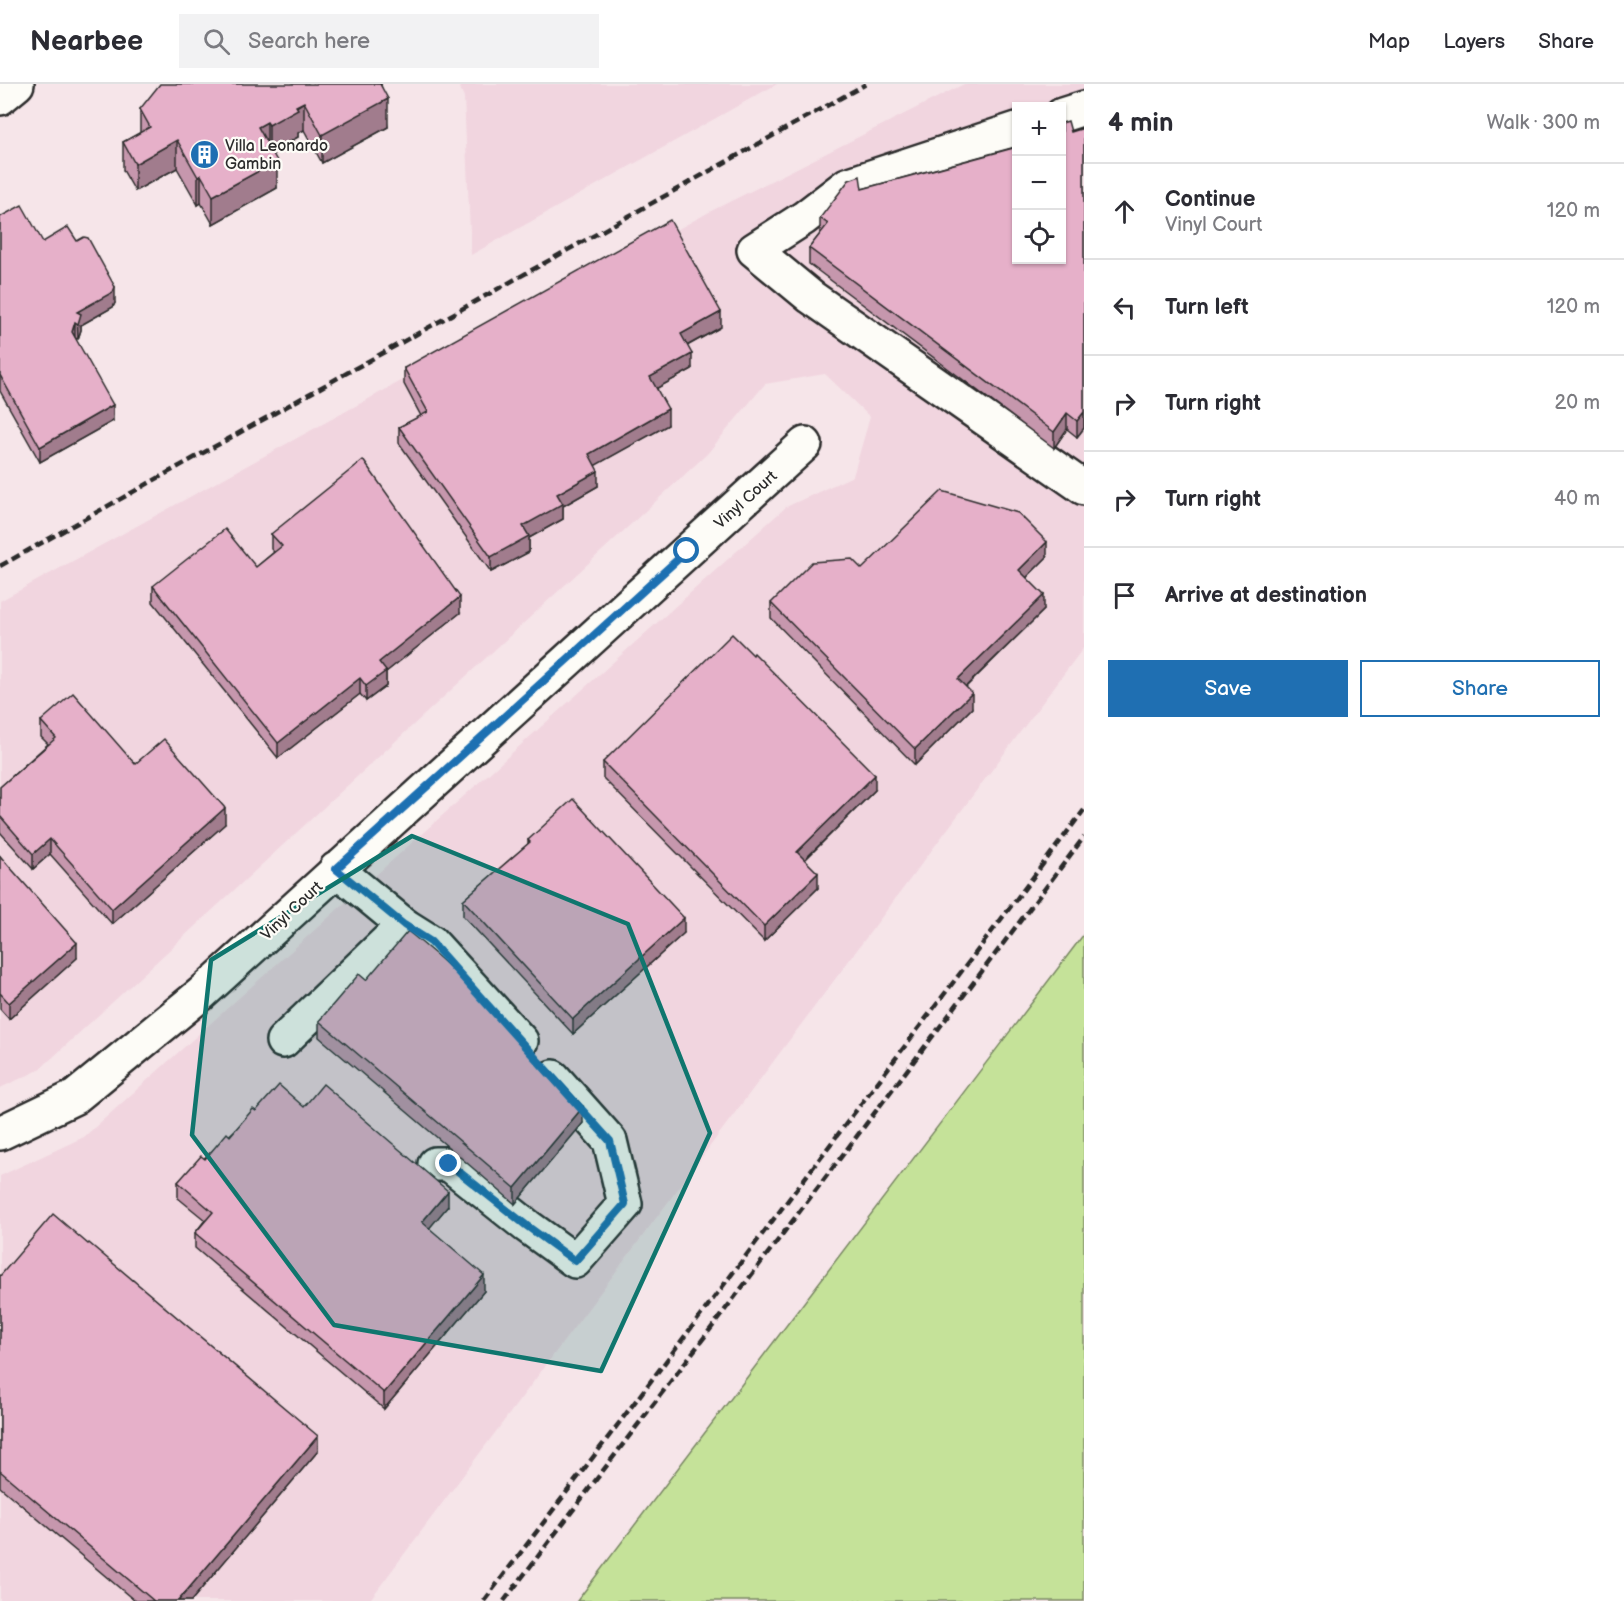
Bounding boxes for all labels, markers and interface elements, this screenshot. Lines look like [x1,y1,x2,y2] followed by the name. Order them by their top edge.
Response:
[179,14,599,68] search box
[30,25,143,58] text: Nearbee
[200,25,233,58] icon: search
[248,28,370,55] text: Search here
[1368,29,1410,54] text: Map
[1443,29,1505,54] text: Layers
[1538,29,1594,54] text: Share
[1012,102,1066,264] map controls
[1012,102,1066,156] button: +
[1108,108,1173,139] text: 4 min
[1487,111,1600,135] text: Walk · 300 m
[225,137,328,174] place label: Villa Leonardo Gambin
[188,138,220,170] building icon: Villa Leonardo Gambin
[1012,156,1066,210] button: −
[1165,186,1255,213] text: Continue
[1108,195,1141,228] icon: ahead
[1547,199,1600,223] text: 120 m
[1012,210,1066,264] button: locate
[1165,213,1262,237] text: Vinyl Court
[1108,291,1141,324] icon: left
[1165,294,1249,321] text: Turn left
[1547,295,1600,319] text: 120 m
[1108,387,1141,420] icon: right
[1165,390,1261,417] text: Turn right
[1555,391,1600,415] text: 20 m
[711,467,781,533] street label: Vinyl Court
[1108,483,1141,516] icon: right
[1165,486,1261,513] text: Turn right
[1554,487,1600,511] text: 40 m
[673,537,699,563] route start
[1108,579,1141,612] icon: arrive
[1165,582,1367,609] text: Arrive at destination
[1108,660,1348,717] button: Save
[1360,660,1600,717] button: Share
[257,878,327,945] street label: Vinyl Court
[435,1150,461,1176] route end

